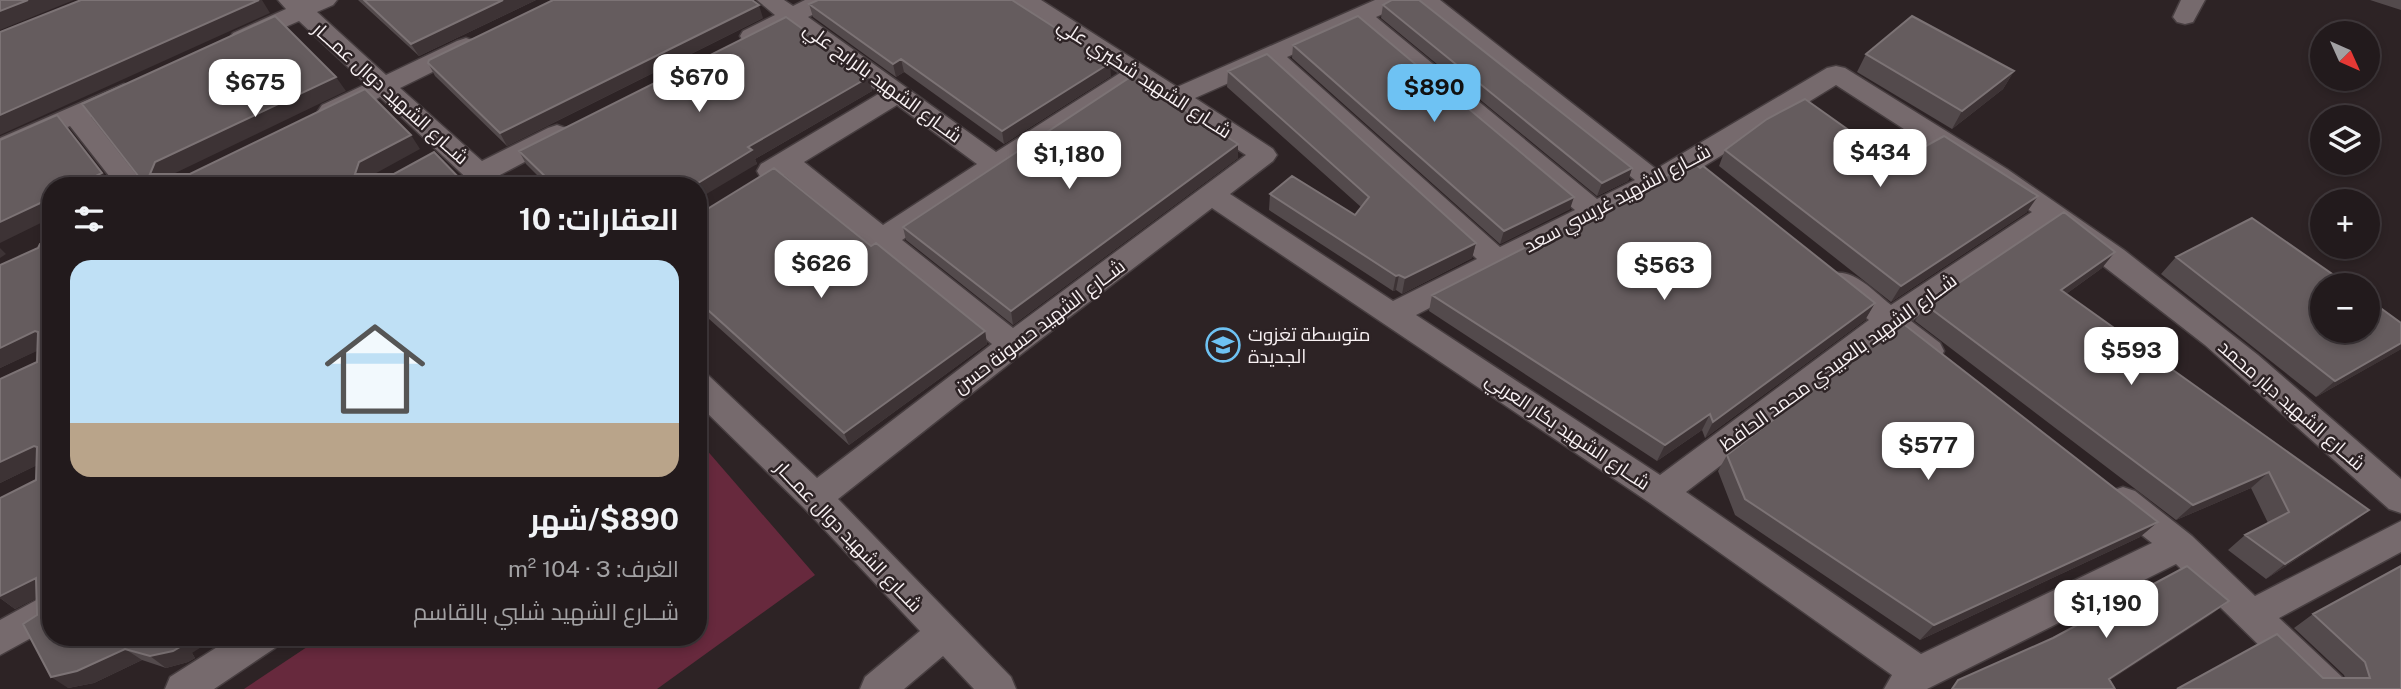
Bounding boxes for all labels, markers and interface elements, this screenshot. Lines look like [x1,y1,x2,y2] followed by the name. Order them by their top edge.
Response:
[1052,14,1236,146] street label: شــارع الشهيد شكيري علي
[306,17,473,171] street label: شــارع الشهيد دوال عمـــار
[797,17,966,150] street label: شــارع الشهيد بالرابح علي
[2310,21,2380,91] north arrow
[2310,21,2380,343] map controls
[658,54,740,114] pin: $670
[214,60,296,119] pin: $675
[669,63,729,90] text: $670
[1393,64,1475,124] pin: $890
[225,68,285,95] text: $675
[1404,73,1464,100] text: $890
[2310,105,2380,175] button: layers
[1839,130,1921,189] pin: $434
[1012,132,1126,191] pin: $1,180
[1849,138,1911,165] text: $434
[1520,139,1716,260] street label: شــارع الشهيد غريسي سعد
[1033,140,1105,167] text: $1,180
[2310,189,2380,259] button: +
[70,200,108,238] icon: filters
[519,201,679,237] text: العقارات: 10
[780,240,862,300] pin: $626
[1623,243,1705,302] pin: $563
[791,249,851,276] text: $626
[1633,251,1695,278] text: $563
[949,254,1131,400] street label: شــارع الشهيد حسونة حسن
[1716,269,1963,458] street label: شــارع الشهيد بالعبيدي محمد الحافظ
[2310,273,2380,343] button: −
[312,306,438,432] icon: home
[1248,323,1371,367] place label: متوسطة تغزوت الجديدة
[1204,326,1242,364] school or university icon: متوسطة تغزوت الجديدة
[2090,328,2172,387] pin: $593
[2212,335,2370,477] street label: شــارع الشهيد دبار محمد
[2100,336,2162,363] text: $593
[1479,368,1654,497] street label: شــارع الشهيد بكار العربي
[1887,422,1969,482] pin: $577
[1898,431,1958,458] text: $577
[768,455,927,618] street label: شــارع الشهيد دوال عمـــار
[529,501,679,537] text: $890/شهر
[508,555,679,582] text: الغرف: 3 · 104 m²
[2049,580,2163,640] pin: $1,190
[2070,589,2142,616] text: $1,190
[413,598,679,625] text: شــارع الشهيد شلبي بالقاسم

